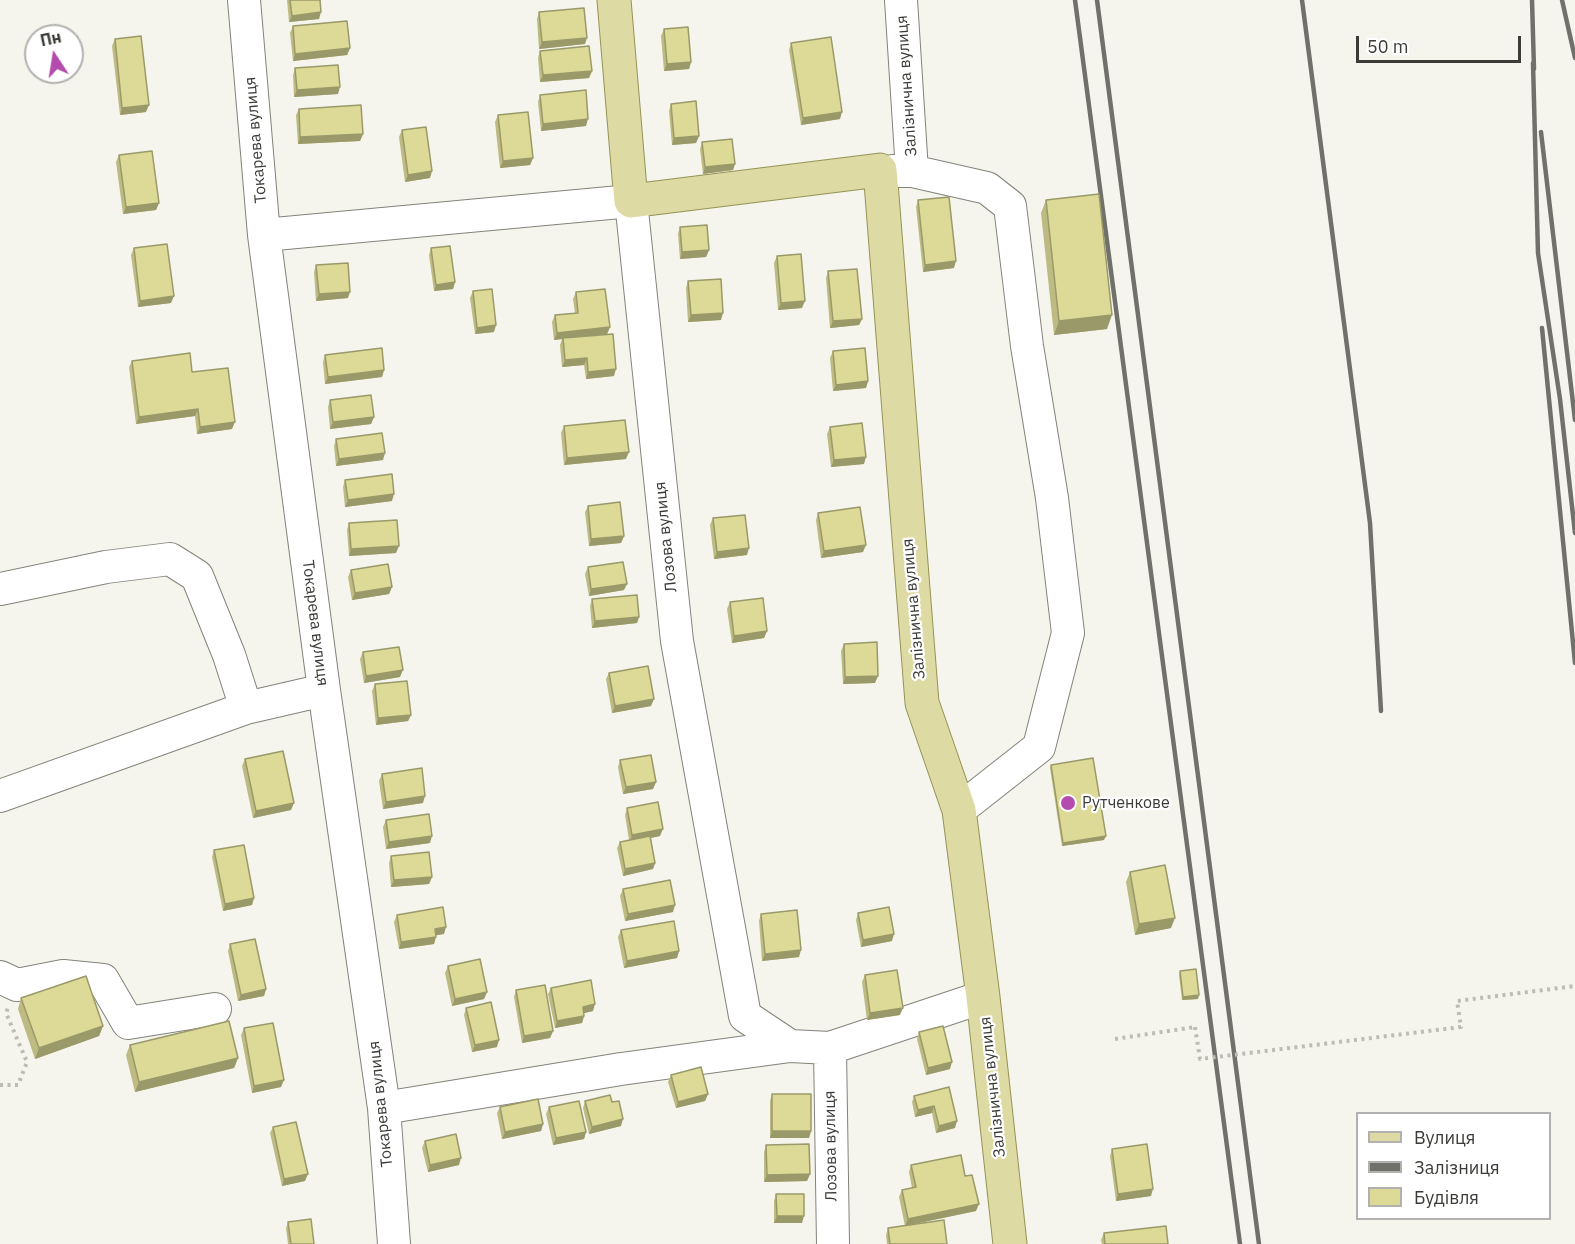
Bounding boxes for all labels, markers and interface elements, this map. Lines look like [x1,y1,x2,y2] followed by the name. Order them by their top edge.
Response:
[892,15,922,157] street label: Залізнична вулиця
[24,24,84,84] north arrow
[1359,24,1524,62] scale bar
[38,26,63,50] text: Пн
[1367,35,1409,58] text: 50 m
[241,76,271,204] street label: Токарева вулиця
[651,481,681,593] street label: Лозова вулиця
[898,538,930,680] street label: Залізнична вулиця
[298,559,332,687] street label: Токарева вулиця
[1082,793,1170,813] place label: Рутченкове
[1059,794,1077,812] marker: Рутченкове
[976,1016,1010,1158] street label: Залізнична вулиця
[365,1040,397,1168] street label: Токарева вулиця
[820,1090,842,1202] street label: Лозова вулиця
[1356,1112,1551,1220] legend
[1414,1126,1475,1149] text: Вулиця
[1414,1156,1500,1179] text: Залізниця
[1414,1186,1479,1209] text: Будівля

